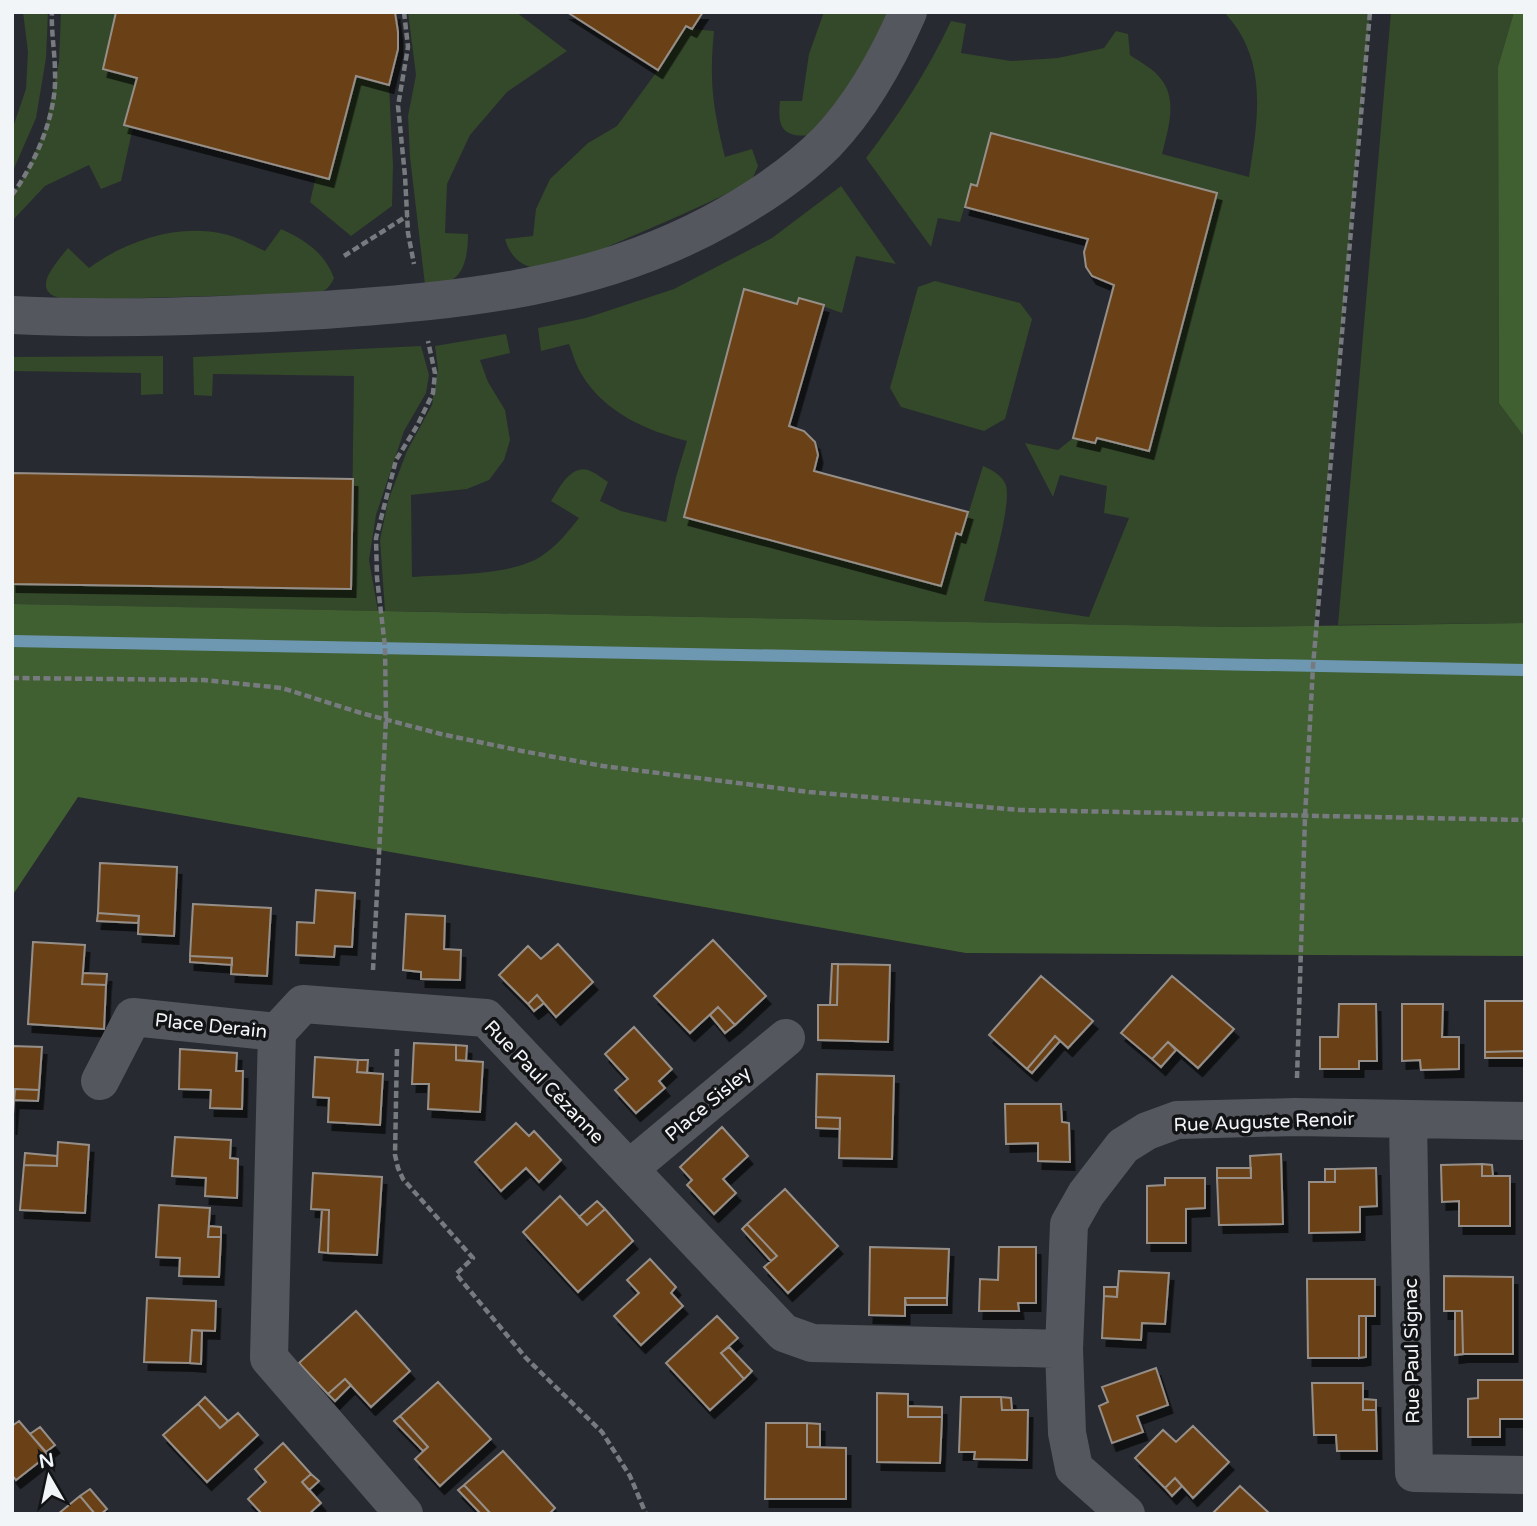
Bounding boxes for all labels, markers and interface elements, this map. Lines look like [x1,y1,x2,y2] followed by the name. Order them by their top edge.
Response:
[154,1009,268,1043] street label: Place Derain
[480,1016,608,1148] street label: Rue Paul Cézanne
[661,1062,755,1146] street label: Place Sisley
[1173,1108,1356,1136] street label: Rue Auguste Renoir
[1400,1278,1424,1424] street label: Rue Paul Signac
[14,1442,84,1512] north arrow
[37,1449,56,1473] text: N

